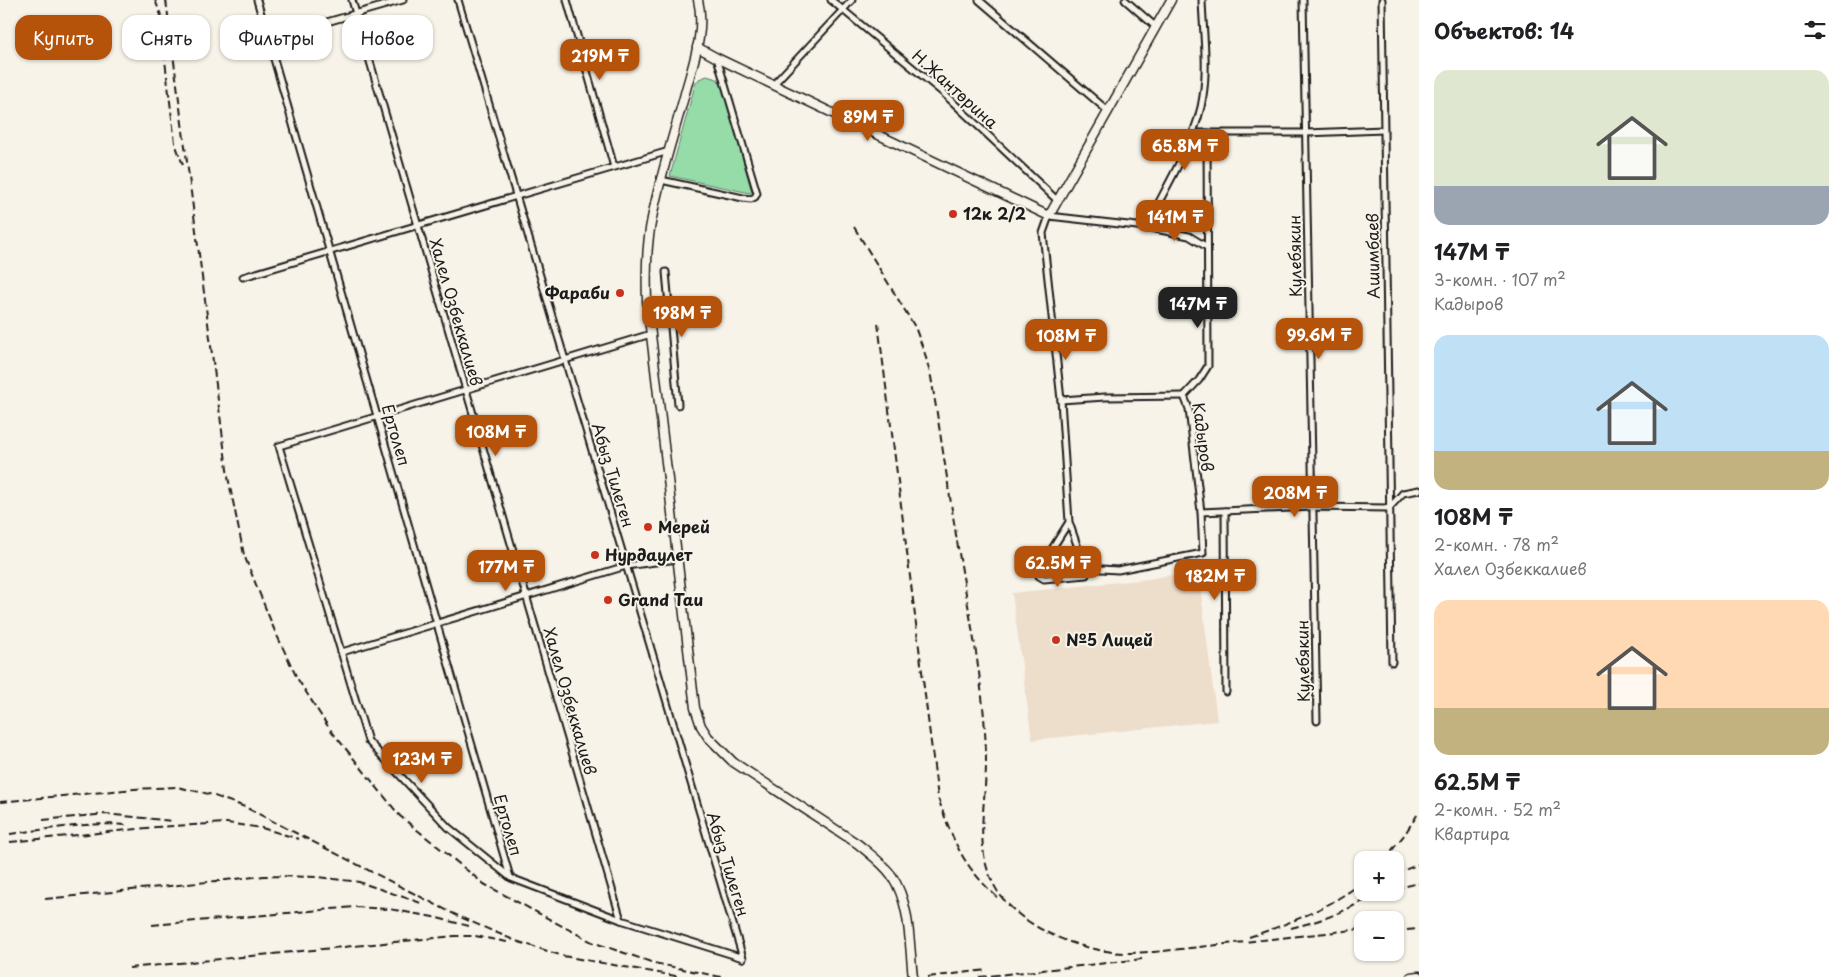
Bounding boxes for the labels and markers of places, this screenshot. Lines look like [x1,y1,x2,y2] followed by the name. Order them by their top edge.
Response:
[559,38,641,81] pin: 219M ₸
[833,100,903,142] pin: 89M ₸
[1139,128,1231,171] pin: 65.8M ₸
[1134,200,1216,242] pin: 141M ₸
[963,201,1026,225] place label: 12к 2/2
[947,208,959,220] marker: 12к 2/2
[545,280,610,304] place label: Фараби
[1157,286,1239,329] pin: 147M ₸
[614,287,626,299] marker: Фараби
[641,296,723,338] pin: 198M ₸
[1025,318,1107,361] pin: 108M ₸
[1273,318,1365,360] pin: 99.6M ₸
[455,414,537,457] pin: 108M ₸
[1254,476,1336,518] pin: 208M ₸
[658,514,710,538] place label: Мерей
[642,521,654,533] marker: Мерей
[605,542,693,566] place label: Нурдаулет
[1012,546,1104,588] pin: 62.5M ₸
[589,549,601,561] marker: Нурдаулет
[465,550,547,592] pin: 177M ₸
[1174,558,1256,601] pin: 182M ₸
[618,587,703,611] place label: Grand Tau
[602,594,614,606] marker: Grand Tau
[1066,627,1153,651] place label: №5 Лицей
[1050,634,1062,646] marker: №5 Лицей
[381,742,463,784] pin: 123M ₸

